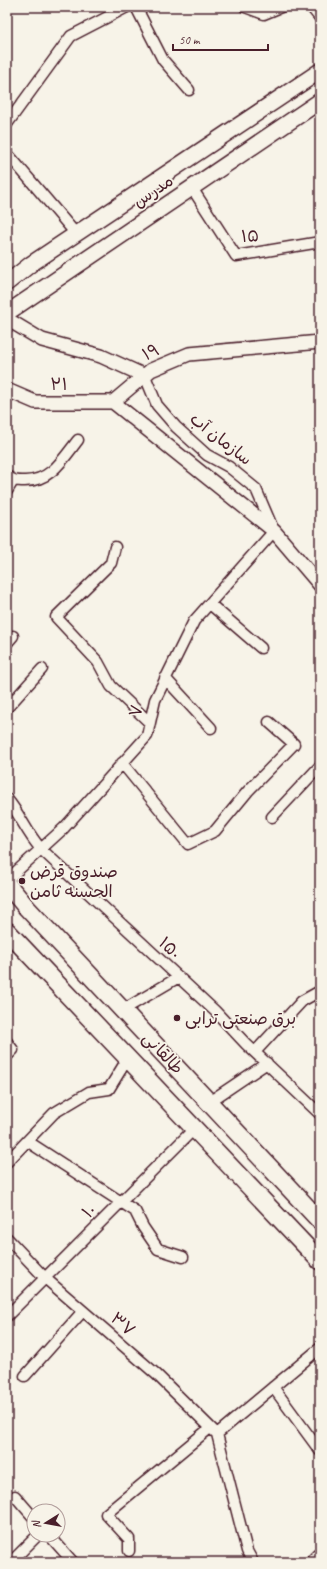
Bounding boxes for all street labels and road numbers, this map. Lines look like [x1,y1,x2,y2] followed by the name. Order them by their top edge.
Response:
[129,170,177,212] street label: مدرس
[240,225,260,247] street label: ۱۵
[139,339,163,365] street label: ۱۹
[50,374,68,395] street label: ۲۱
[186,408,256,470] street label: سازمان آب
[124,703,148,719] street label: ۷
[154,932,186,964] street label: ۱۵۰
[138,1027,188,1079] street label: طالقانی
[77,1199,101,1223] street label: ۱۰
[106,1308,140,1340] street label: ۳۷

